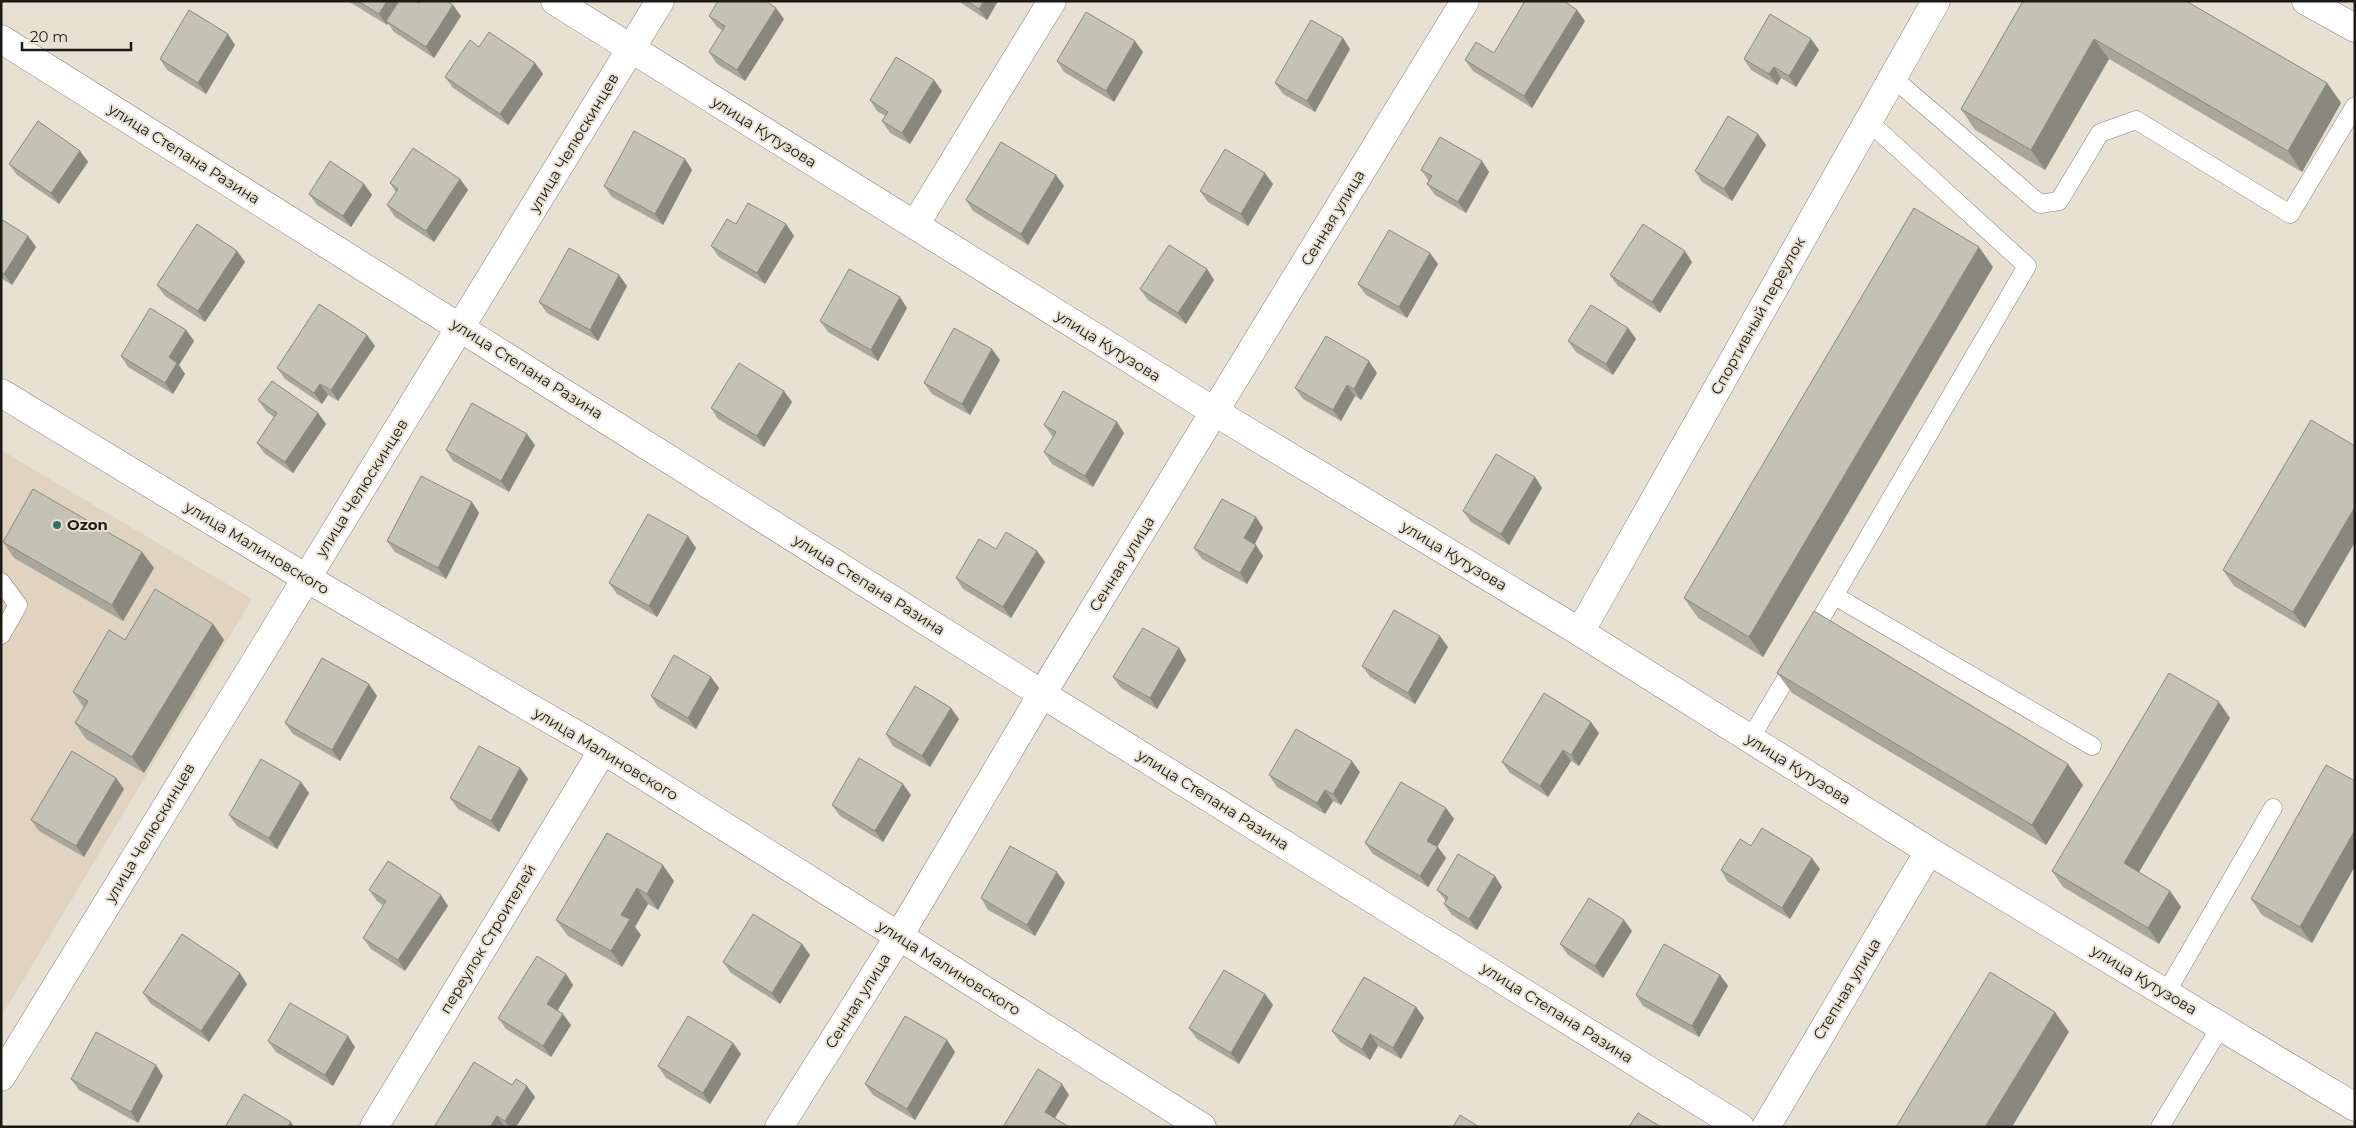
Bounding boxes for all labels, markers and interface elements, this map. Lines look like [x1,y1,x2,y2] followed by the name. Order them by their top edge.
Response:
[22,20,131,52] scale bar
[30,27,68,46] text: 20 m
[524,70,623,217] street label: улица Челюскинцев
[707,91,820,171] street label: улица Кутузова
[104,99,264,208] street label: улица Степана Разина
[1296,166,1369,269] street label: Сенная улица
[1706,233,1809,398] street label: Спортивный переулок
[1051,305,1164,385] street label: улица Кутузова
[447,314,607,423] street label: улица Степана Разина
[311,415,412,561] street label: улица Челюскинцев
[181,496,333,598] street label: улица Малиновского
[1085,513,1158,615] street label: Сенная улица
[67,515,108,534] place label: Ozon
[1397,516,1511,595] street label: улица Кутузова
[51,519,63,531] marker: Ozon
[789,530,949,639] street label: улица Степана Разина
[530,702,682,804] street label: улица Малиновского
[1741,728,1854,808] street label: улица Кутузова
[1133,745,1293,854] street label: улица Степана Разина
[100,760,199,907] street label: улица Челюскинцев
[435,860,540,1017] street label: переулок Строителей
[873,915,1024,1019] street label: улица Малиновского
[1809,934,1884,1043] street label: Степная улица
[2087,940,2201,1019] street label: улица Кутузова
[821,950,894,1052] street label: Сенная улица
[1477,958,1637,1067] street label: улица Степана Разина

